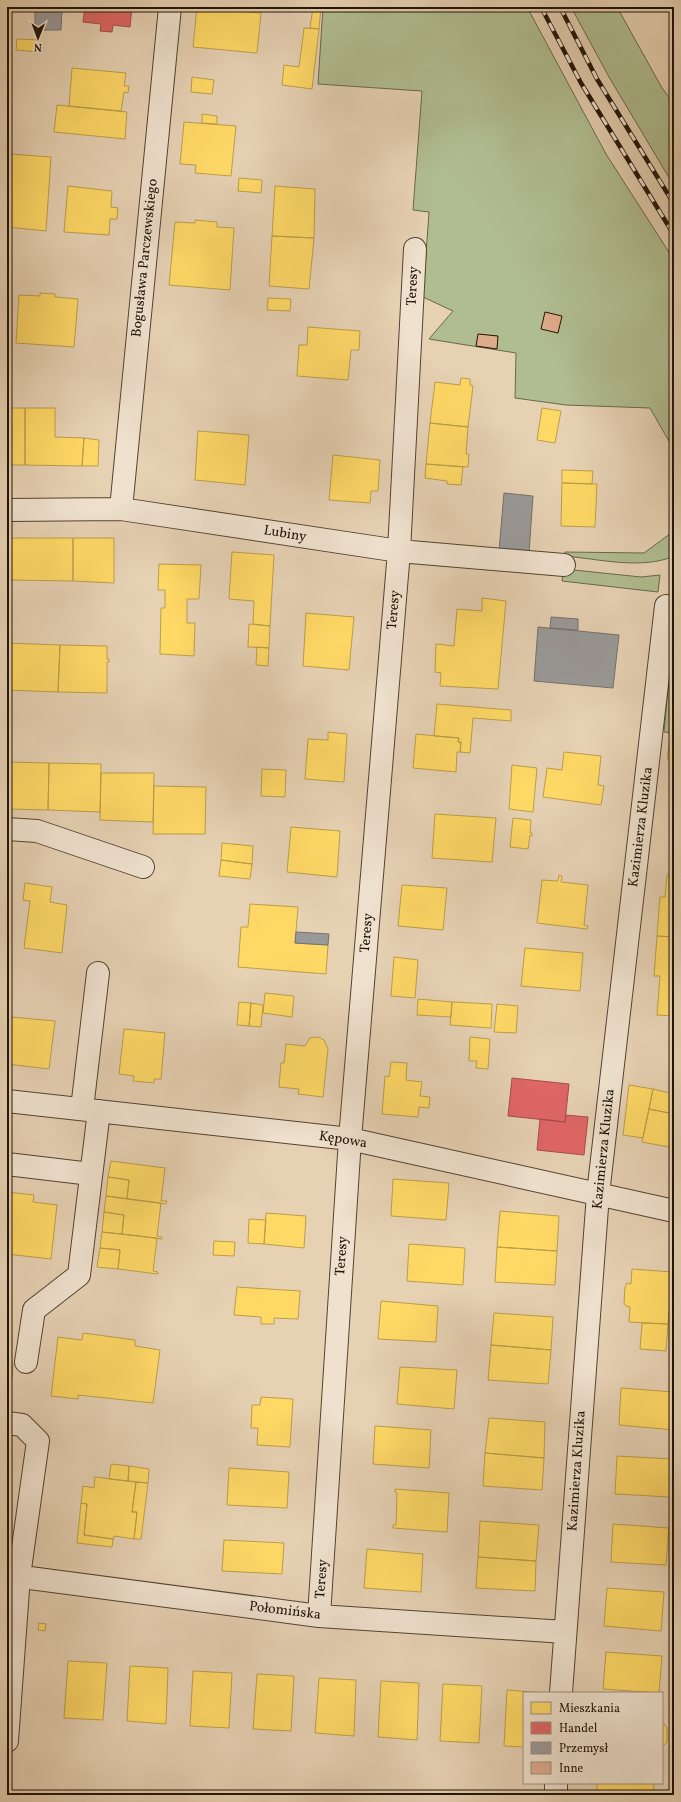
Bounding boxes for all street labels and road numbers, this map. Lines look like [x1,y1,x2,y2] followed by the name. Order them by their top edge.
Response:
[127,178,163,338] street label: Bogusława Parczewskiego
[402,265,424,306] street label: Teresy
[262,521,308,547] street label: Lubiny
[383,589,405,631] street label: Teresy
[624,766,658,888] street label: Kazimierza Kluzika
[356,912,378,954] street label: Teresy
[588,1088,620,1210] street label: Kazimierza Kluzika
[317,1127,369,1153] street label: Kępowa
[331,1235,353,1276] street label: Teresy
[563,1410,591,1532] street label: Kazimierza Kluzika
[311,1558,333,1599] street label: Teresy
[248,1597,322,1625] street label: Połomińska

